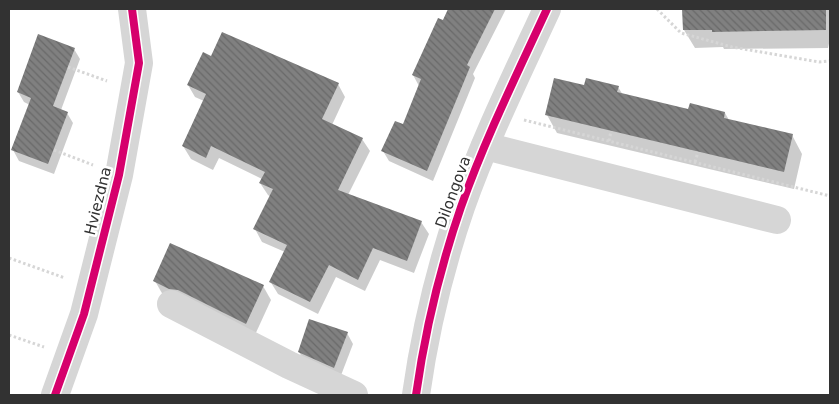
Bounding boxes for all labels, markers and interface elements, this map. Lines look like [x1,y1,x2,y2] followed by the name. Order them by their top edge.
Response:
[432,154,474,230] street label: Dilongova
[81,165,115,237] street label: Hviezdna

